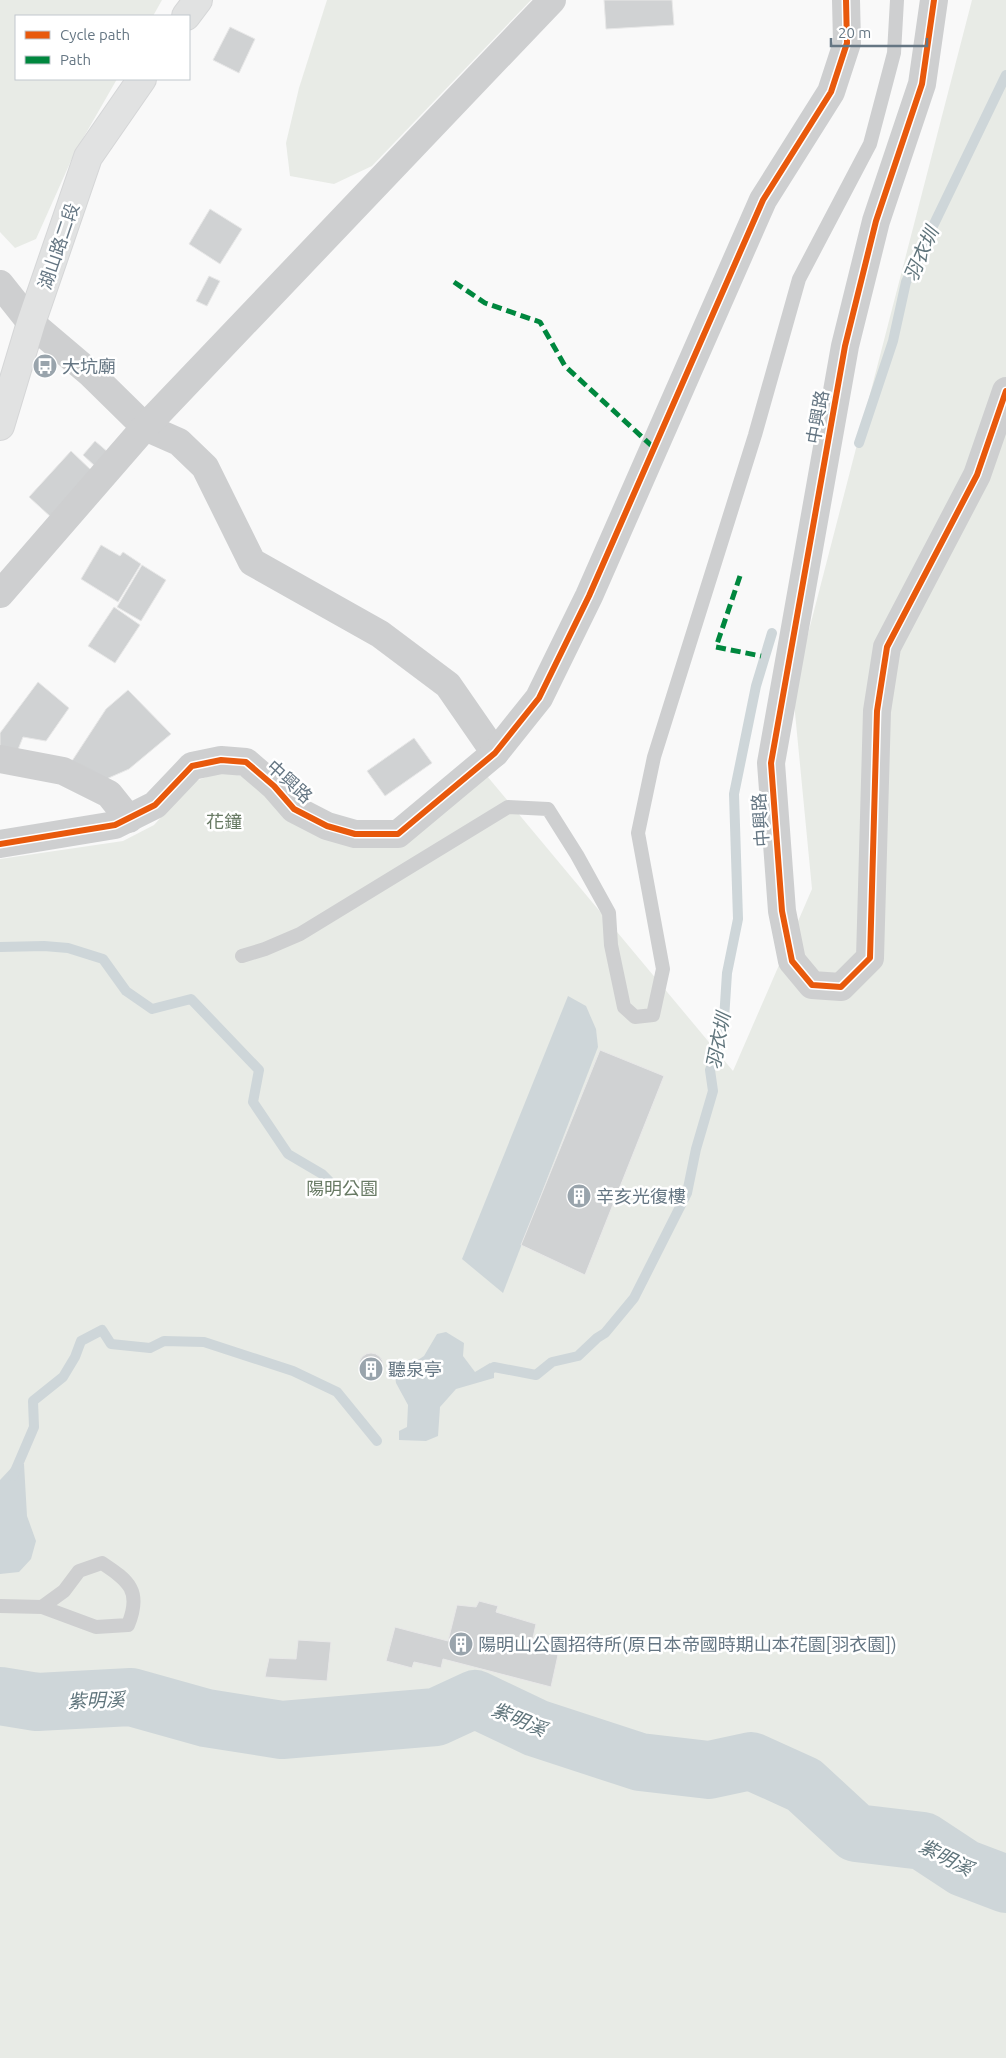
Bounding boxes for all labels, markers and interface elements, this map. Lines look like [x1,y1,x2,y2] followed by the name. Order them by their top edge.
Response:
[15,15,190,80] legend
[831,15,927,47] scale bar
[838,24,871,41] text: 20 m
[60,26,130,43] text: Cycle path
[60,51,91,68] text: Path
[34,200,82,292] street label: 湖山路二段
[899,221,944,285] water label: 羽衣圳
[32,353,58,379] bus stop icon: 大坑廟
[62,356,116,376] place label: 大坑廟
[802,389,832,445] street label: 中興路
[263,756,317,806] street label: 中興路
[748,792,772,848] street label: 中興路
[206,811,242,831] park label: 花鐘
[702,1008,735,1071] water label: 羽衣圳
[306,1178,378,1198] park label: 陽明公園
[566,1183,592,1209] building icon: 辛亥光復樓
[596,1186,686,1206] place label: 辛亥光復樓
[358,1356,384,1382] building icon: 聽泉亭
[388,1359,442,1379] place label: 聽泉亭
[448,1631,474,1657] building icon: 陽明山公園招待所(原日本帝國時期山本花園[羽衣園])
[478,1634,897,1655] place label: 陽明山公園招待所(原日本帝國時期山本花園[羽衣園])
[67,1688,128,1712] water label: 紫明溪
[488,1698,552,1741] water label: 紫明溪
[916,1834,979,1881] water label: 紫明溪

